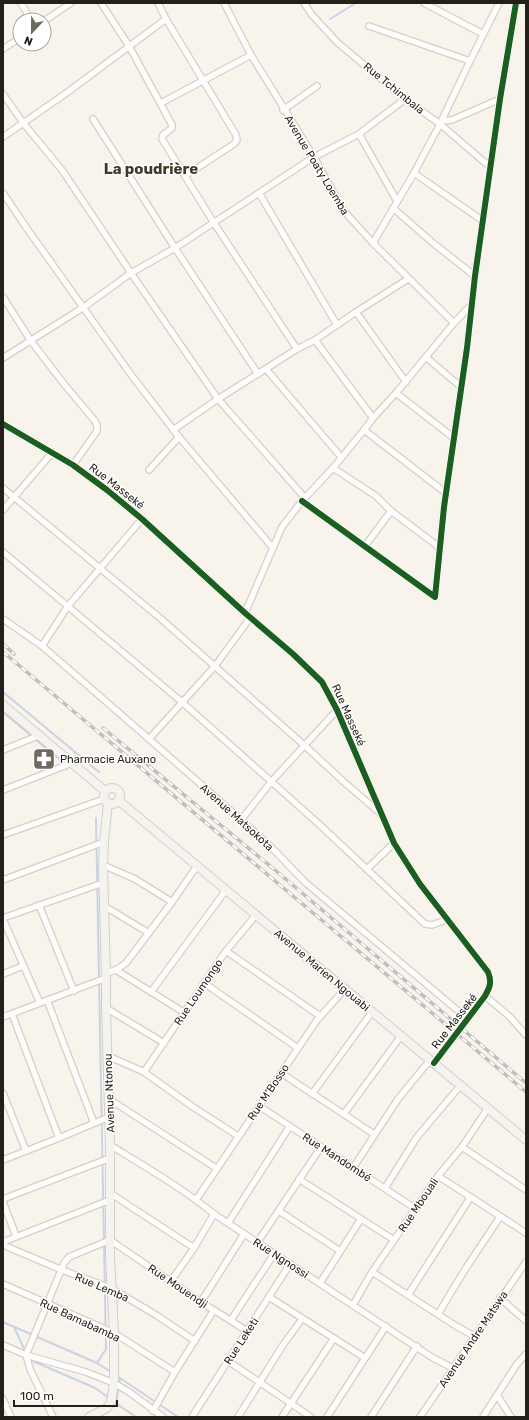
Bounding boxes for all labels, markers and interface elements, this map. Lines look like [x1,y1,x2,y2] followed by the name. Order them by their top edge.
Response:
[12,12,52,52] north arrow
[22,33,35,48] text: N
[361,60,427,117] street label: Rue Tchimbala
[282,113,352,218] street label: Avenue Poaty Loemba
[104,160,198,178] district label: La poudrière
[87,461,147,512] street label: Rue Masseké
[329,682,368,748] street label: Rue Masseké
[31,746,57,772] pharmacy icon: Pharmacie Auxano
[60,753,156,766] place label: Pharmacie Auxano
[197,781,276,854] street label: Avenue Matsokota
[271,927,372,1014] street label: Avenue Marien Ngouabi
[171,957,225,1028] street label: Rue Loumongo
[429,991,480,1051] street label: Rue Masseké
[102,1053,117,1133] street label: Avenue Ntonou
[245,1062,292,1123] street label: Rue M'Bosso
[300,1130,374,1185] street label: Rue Mandombé
[396,1176,441,1235] street label: Rue Mbouali
[250,1236,311,1281] street label: Rue Ngnossi
[145,1262,210,1311] street label: Rue Mouendji
[73,1270,131,1305] street label: Rue Lemba
[436,1289,511,1390] street label: Avenue Andre Matswa
[38,1296,122,1345] street label: Rue Bamabamba
[221,1315,261,1367] street label: Rue Leketi
[14,1382,117,1408] scale bar
[20,1389,54,1403] text: 100 m

